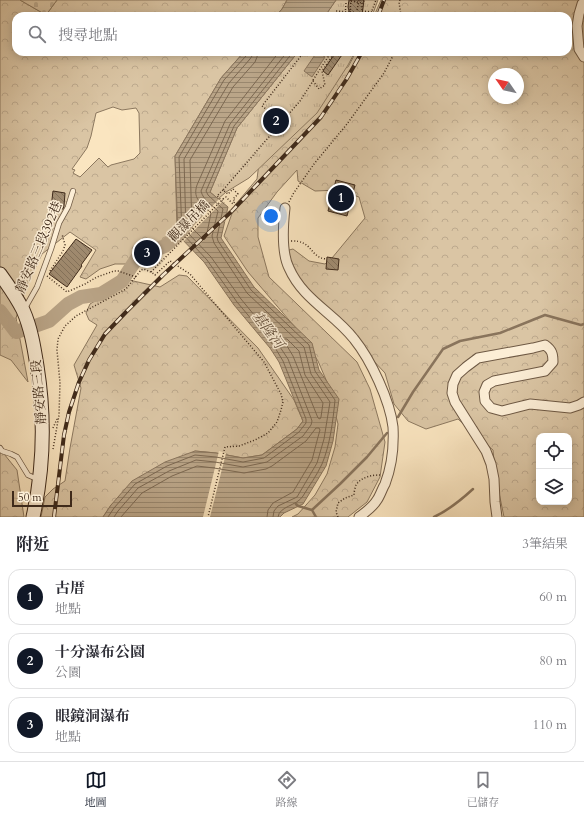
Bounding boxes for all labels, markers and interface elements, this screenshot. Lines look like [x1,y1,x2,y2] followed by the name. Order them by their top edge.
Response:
[12,12,572,56] search box
[26,23,48,45] icon: search
[58,25,118,45] text: 搜尋地點
[488,68,524,104] north arrow
[263,106,289,136] pin: 2
[328,183,354,213] pin: 1
[164,196,214,246] street label: 觀瀑吊橋
[12,198,66,296] street label: 靜安路三段392巷
[261,206,281,226] your location
[134,238,160,268] pin: 3
[248,308,290,355] water label: 基隆河
[27,359,51,425] street label: 靜安路三段
[536,433,572,505] map controls
[536,433,572,469] button: locate
[536,469,572,505] button: layers
[12,489,72,508] scale bar
[18,490,42,505] text: 50 m
[16,533,50,556] text: 附近
[522,535,568,553] text: 3筆結果
[55,578,85,598] text: 古厝
[27,588,33,606] text: 1
[539,588,567,606] text: 60 m
[55,600,81,618] text: 地點
[55,642,145,662] text: 十分瀑布公園
[27,652,33,670] text: 2
[539,652,567,670] text: 80 m
[55,664,81,682] text: 公園
[55,706,130,726] text: 眼鏡洞瀑布
[27,716,33,734] text: 3
[533,716,567,734] text: 110 m
[55,728,81,746] text: 地點
[85,769,107,810] tab: 地圖
[276,769,298,810] tab: 路線
[467,769,500,810] tab: 已儲存

